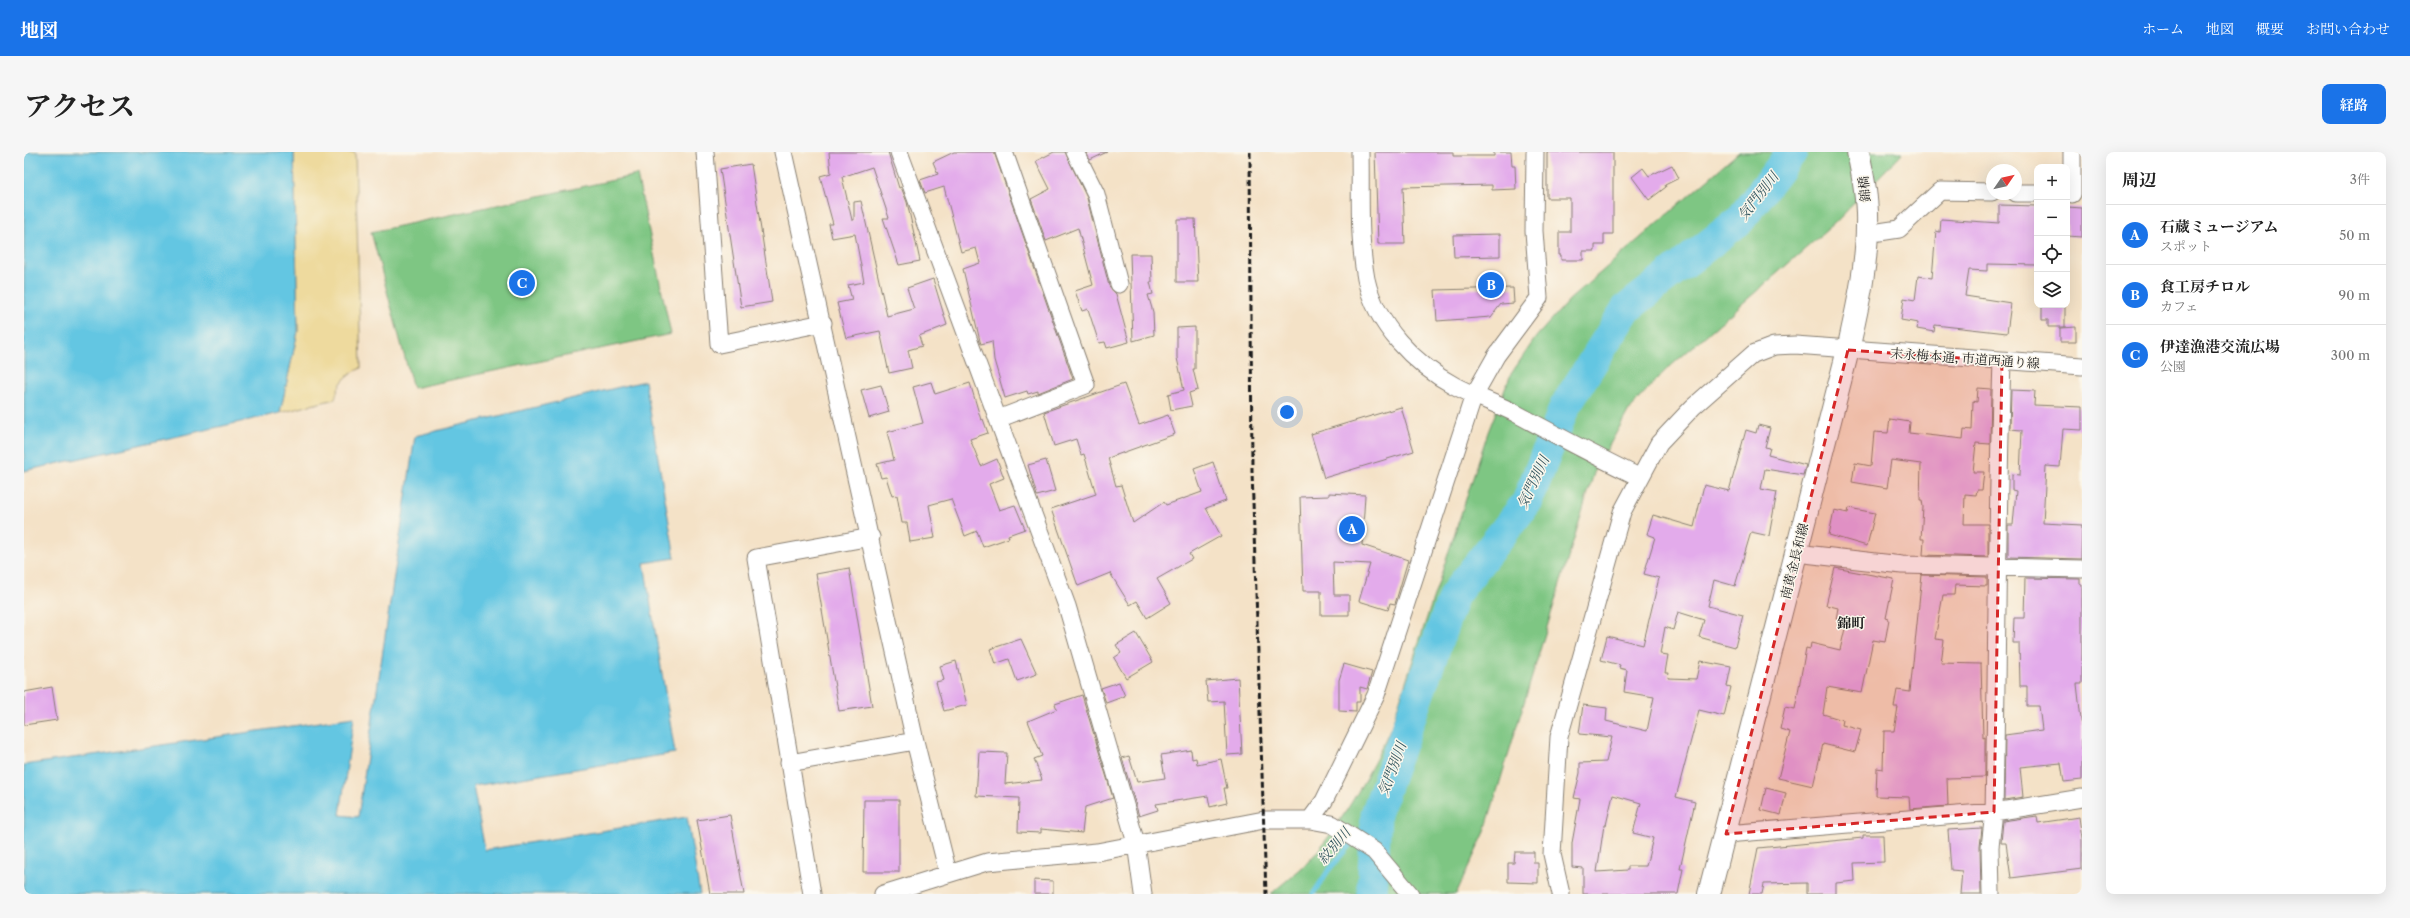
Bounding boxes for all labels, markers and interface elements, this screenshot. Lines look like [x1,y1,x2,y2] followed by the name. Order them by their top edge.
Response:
[20,19,58,42] text: 地図
[2142,20,2184,38] text: ホーム
[2206,20,2234,38] text: 地図
[2256,20,2284,38] text: 概要
[2306,20,2390,38] text: お問い合わせ
[2322,84,2386,124] button: 経路
[24,89,135,123] text: アクセス
[1986,164,2022,200] north arrow
[2034,164,2070,308] map controls
[2034,164,2070,200] button: +
[1734,167,1784,224] water label: 気門別川
[2122,170,2156,190] text: 周辺
[2350,171,2370,187] text: 3件
[1855,175,1873,203] street label: 錦橋
[2034,200,2070,236] button: −
[2160,217,2278,236] text: 石蔵ミュージアム
[2130,227,2140,243] text: A
[2339,227,2370,243] text: 50 m
[2034,236,2070,272] button: locate
[2160,238,2212,254] text: スポット
[509,268,535,298] pin: C
[1478,270,1504,300] pin: B
[2034,272,2070,308] button: layers
[2160,277,2250,296] text: 食工房チロル
[2130,287,2140,303] text: B
[2339,287,2370,303] text: 90 m
[2160,298,2198,314] text: カフェ
[2160,337,2280,356] text: 伊達漁港交流広場
[1890,345,2040,371] street label: 末永梅本通, 市道西通り線
[2130,347,2140,363] text: C
[2331,347,2370,363] text: 300 m
[2160,358,2186,374] text: 公園
[1277,402,1297,422] your location
[1513,451,1554,511] water label: 気門別川
[1339,514,1365,544] pin: A
[1777,521,1811,601] street label: 南黄金長和線
[1837,614,1866,632] district label: 錦町
[1374,738,1411,798] water label: 気門別川
[1314,823,1356,868] water label: 紋別川

